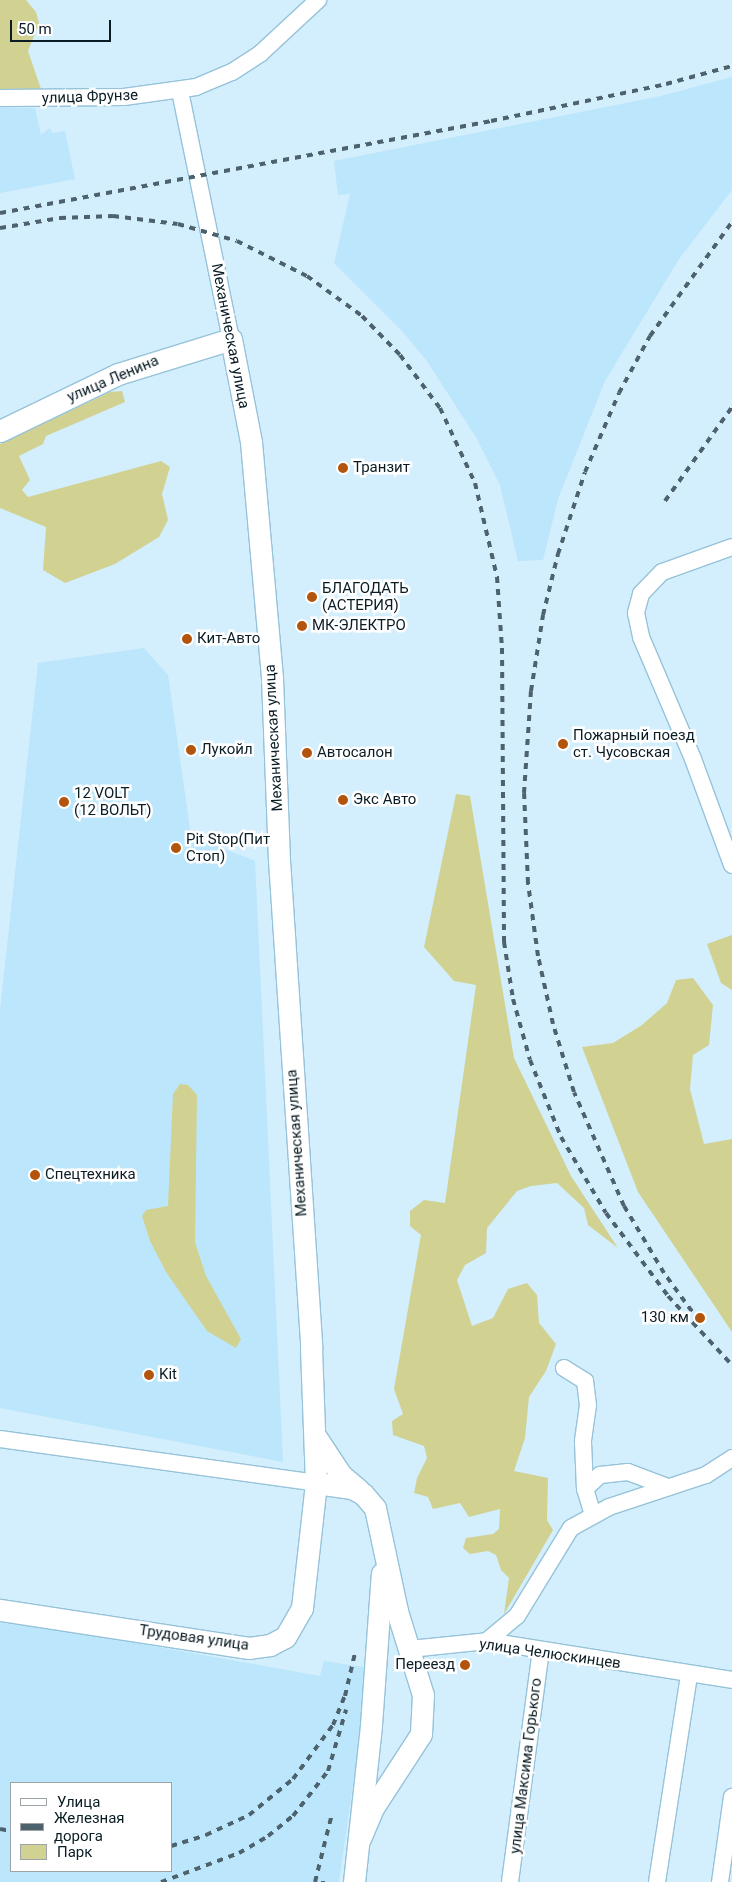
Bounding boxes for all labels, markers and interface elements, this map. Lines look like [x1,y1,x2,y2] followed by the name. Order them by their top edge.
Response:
[12,10,114,42] scale bar
[18,20,52,38] text: 50 m
[42,86,138,108] street label: улица Фрунзе
[207,262,253,410] street label: Механическая улица
[65,352,161,406] street label: улица Ленина
[353,459,410,477] place label: Транзит
[337,462,349,474] marker: Транзит
[322,579,409,614] place label: БЛАГОДАТЬ (АСТЕРИЯ)
[306,591,318,603] marker: БЛАГОДАТЬ (АСТЕРИЯ)
[312,617,406,635] place label: МК-ЭЛЕКТРО
[296,620,308,632] marker: МК-ЭЛЕКТРО
[197,630,260,648] place label: Кит-Авто
[181,633,193,645] marker: Кит-Авто
[261,664,287,812] street label: Механическая улица
[573,726,695,761] place label: Пожарный поезд ст. Чусовская
[557,738,569,750] marker: Пожарный поезд ст. Чусовская
[201,741,253,759] place label: Лукойл
[185,744,197,756] marker: Лукойл
[317,744,393,762] place label: Автосалон
[301,747,313,759] marker: Автосалон
[74,784,151,819] place label: 12 VOLT (12 ВОЛЬТ)
[353,791,416,809] place label: Экс Авто
[337,794,349,806] marker: Экс Авто
[58,796,70,808] marker: 12 VOLT (12 ВОЛЬТ)
[186,830,270,865] place label: Pit Stop(Пит Стоп)
[170,842,182,854] marker: Pit Stop(Пит Стоп)
[283,1069,311,1217] street label: Механическая улица
[45,1166,136,1184] place label: Спецтехника
[29,1169,41,1181] marker: Спецтехника
[641,1309,689,1327] place label: 130 км
[693,1311,707,1325] marker: 130 км
[159,1366,177,1384] place label: Kit
[143,1369,155,1381] marker: Kit
[138,1621,250,1655] street label: Трудовая улица
[478,1635,622,1673] street label: улица Челюскинцев
[395,1656,455,1674] place label: Переезд
[459,1659,471,1671] marker: Переезд
[506,1677,546,1855] street label: улица Максима Горького
[10,1782,172,1872] legend
[57,1793,100,1811] text: Улица
[54,1809,125,1845] text: Железная дорога
[57,1843,92,1861] text: Парк

